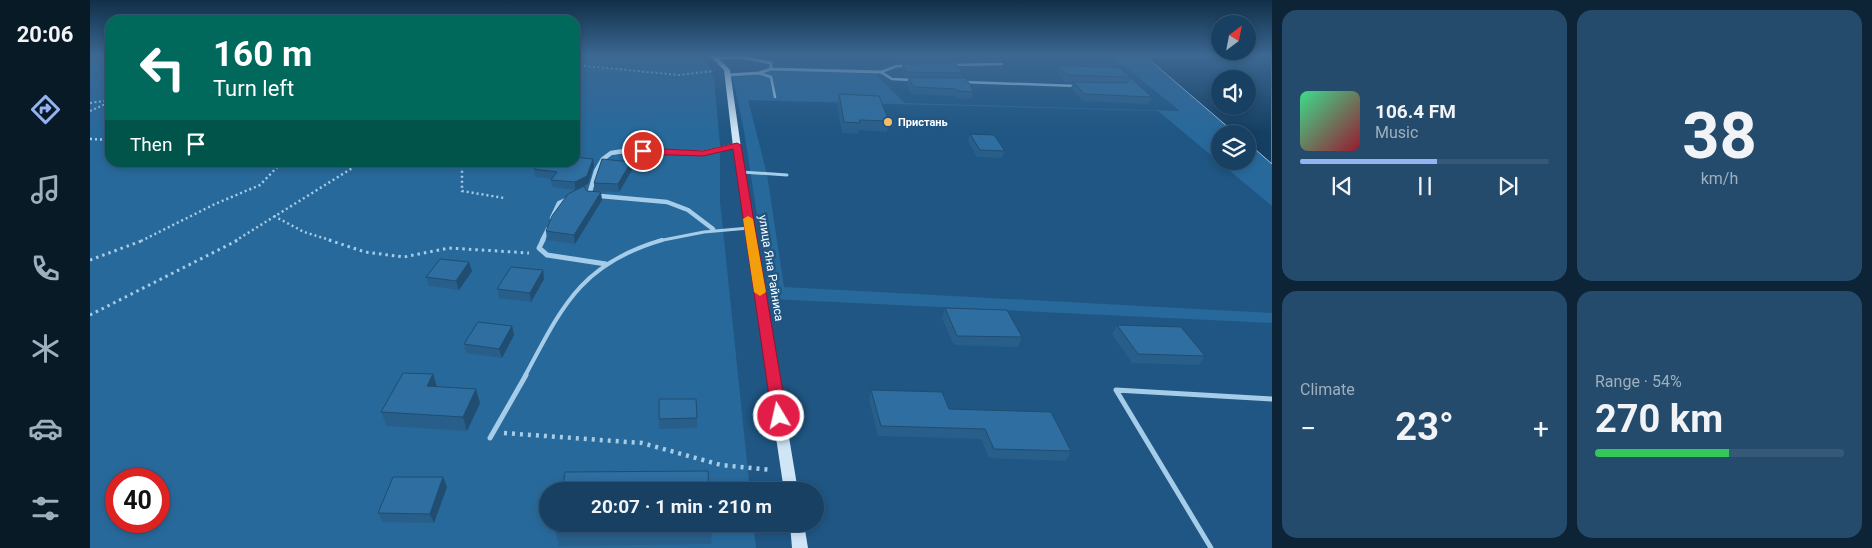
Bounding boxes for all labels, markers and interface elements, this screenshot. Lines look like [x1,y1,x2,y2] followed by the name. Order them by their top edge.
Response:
[1211,15,1256,60] north arrow
[1211,15,1256,170] map controls
[17,22,73,47] text: 20:06
[213,34,312,75] text: 160 m
[130,35,195,100] icon: left
[1211,70,1256,115] button: sound
[213,76,294,101] text: Turn left
[28,92,63,127] icon: directions
[1682,98,1757,174] text: 38
[1375,100,1456,123] text: 106.4 FM
[882,116,894,128] marker: Пристань
[898,116,948,129] place label: Пристань
[1375,123,1418,142] text: Music
[1211,125,1256,170] button: layers
[182,130,210,158] icon: arrive
[622,130,664,172] pin
[130,133,172,156] text: Then
[629,137,657,165] icon: arrive
[1701,169,1738,188] text: km/h
[28,172,63,207] icon: music
[1328,172,1356,200] icon: previous
[1411,172,1439,200] icon: pause
[1494,172,1522,200] icon: next
[756,214,786,322] street label: улица Яна Райниса
[28,251,63,286] icon: phone
[28,331,63,366] icon: climate
[1595,372,1682,391] text: Range · 54%
[1300,380,1355,399] text: Climate
[752,389,804,441] position arrow
[1595,397,1723,441] text: 270 km
[1395,405,1454,449] text: 23°
[28,411,63,446] icon: car
[1300,412,1316,445] text: −
[1533,412,1549,445] text: +
[105,468,170,533] speed limit sign: 40
[28,491,63,526] icon: filters
[591,495,772,518] text: 20:07 · 1 min · 210 m

